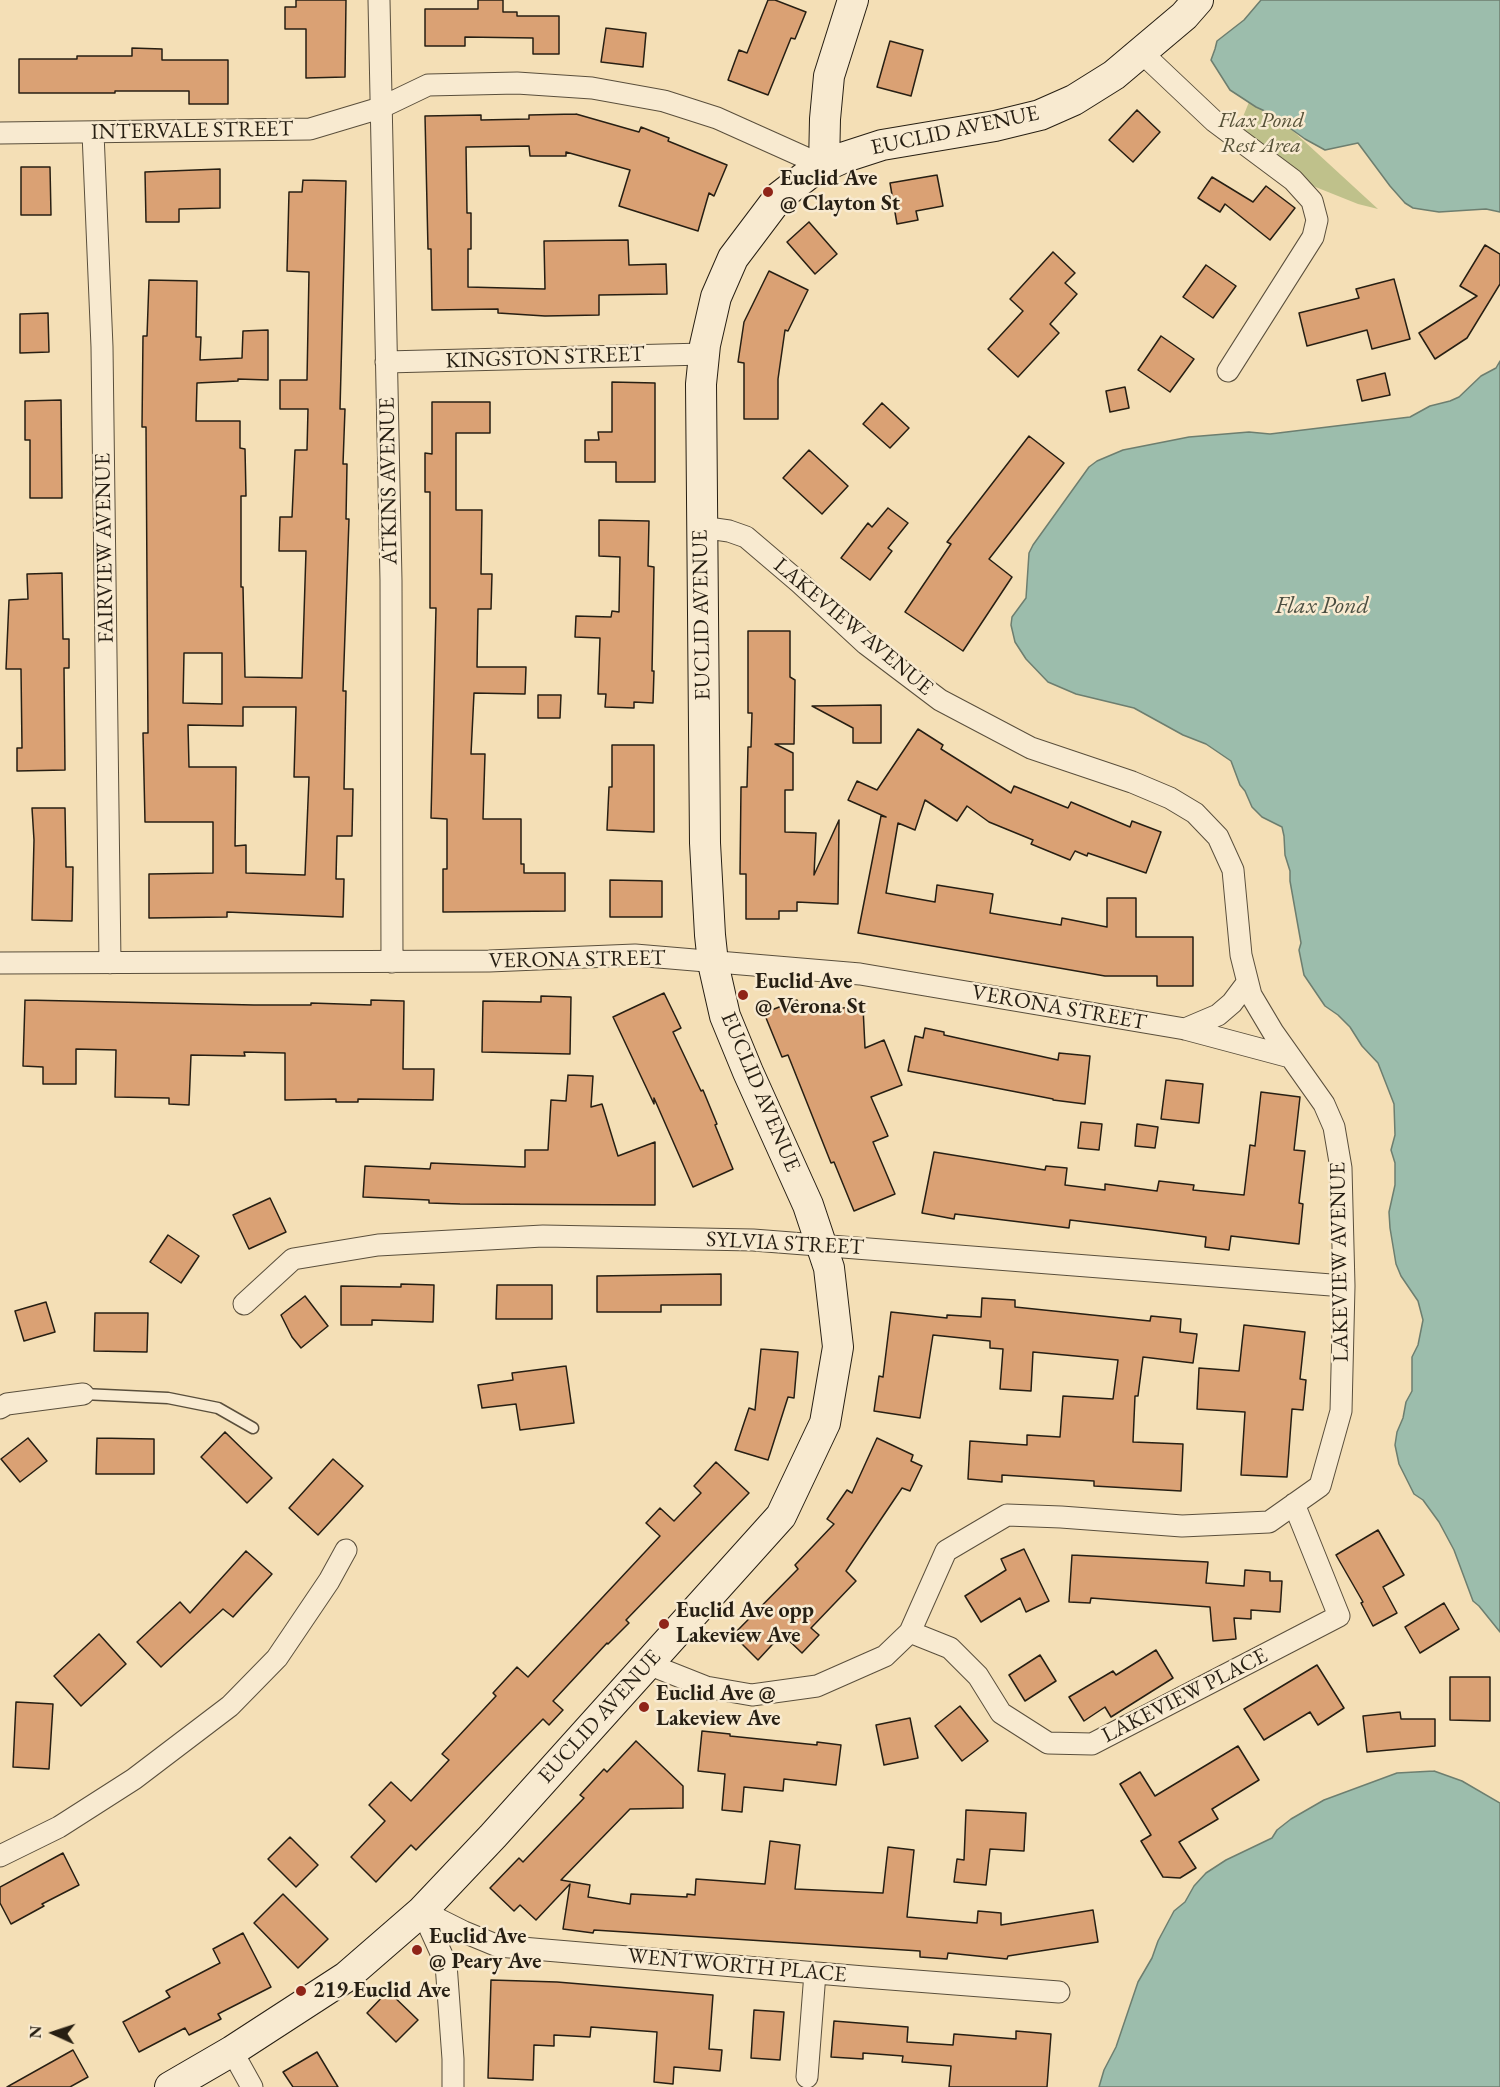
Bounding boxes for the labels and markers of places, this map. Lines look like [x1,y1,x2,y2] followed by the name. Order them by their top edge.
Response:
[780,166,900,218] place label: Euclid Ave @ Clayton St
[761,185,775,199] marker: Euclid Ave @ Clayton St
[755,969,866,1020] place label: Euclid Ave @ Verona St
[736,988,750,1002] marker: Euclid Ave @ Verona St
[676,1598,814,1650] place label: Euclid Ave opp Lakeview Ave
[657,1617,671,1631] marker: Euclid Ave opp Lakeview Ave
[656,1681,780,1732] place label: Euclid Ave @ Lakeview Ave
[637,1700,651,1714] marker: Euclid Ave @ Lakeview Ave
[429,1924,541,1976] place label: Euclid Ave @ Peary Ave
[410,1943,424,1957] marker: Euclid Ave @ Peary Ave
[313,1978,450,2004] place label: 219 Euclid Ave
[294,1984,308,1998] marker: 219 Euclid Ave

